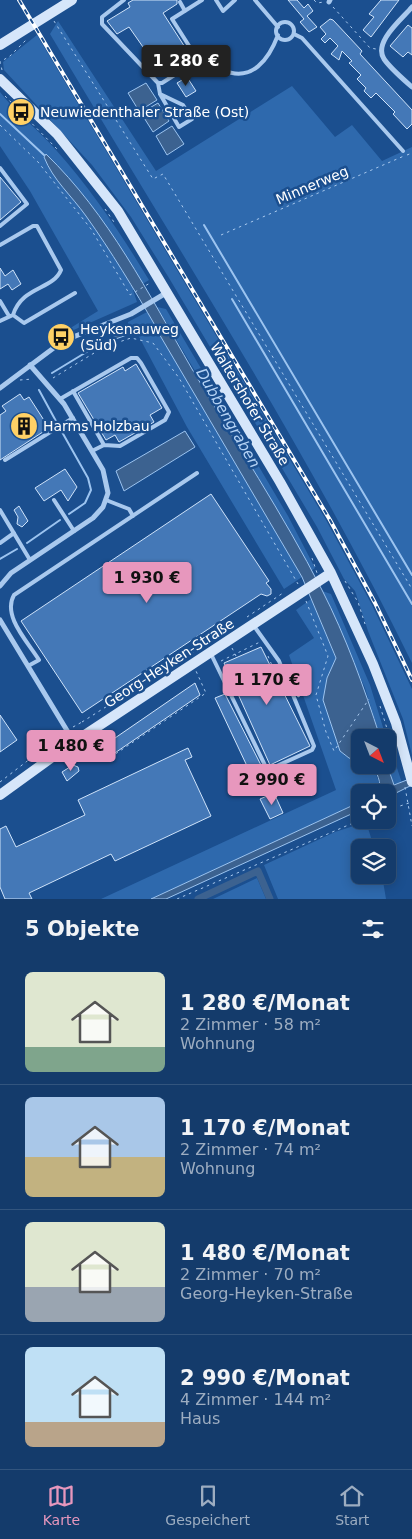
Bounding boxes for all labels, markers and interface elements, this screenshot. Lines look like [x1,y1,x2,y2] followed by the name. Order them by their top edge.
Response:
[140,44,232,87] pin: 1 280 €
[153,51,219,70] text: 1 280 €
[6,97,36,127] bus stop icon: Neuwiedenthaler Straße (Ost)
[40,104,249,120] place label: Neuwiedenthaler Straße (Ost)
[273,163,351,207] street label: Minnerweg
[80,321,179,353] place label: Heykenauweg (Süd)
[46,322,76,352] bus stop icon: Heykenauweg (Süd)
[207,340,293,468] street label: Waltershofer Straße
[192,365,264,471] water label: Dubbengraben
[9,411,39,441] building icon: Harms Holzbau
[43,418,150,434] place label: Harms Holzbau
[101,562,193,604] pin: 1 930 €
[114,568,180,587] text: 1 930 €
[101,615,237,711] street label: Georg-Heyken-Straße
[221,664,313,706] pin: 1 170 €
[234,670,300,689] text: 1 170 €
[351,729,396,774] north arrow
[351,729,396,884] map controls
[25,730,117,772] pin: 1 480 €
[38,736,104,755] text: 1 480 €
[226,764,318,806] pin: 2 990 €
[239,770,305,789] text: 2 990 €
[351,784,396,829] button: locate
[351,839,396,884] button: layers
[359,915,387,943] icon: filters
[25,917,140,941] text: 5 Objekte
[180,991,350,1015] text: 1 280 €/Monat
[65,992,125,1052] icon: home
[180,1015,321,1034] text: 2 Zimmer · 58 m²
[180,1034,255,1053] text: Wohnung
[180,1116,350,1140] text: 1 170 €/Monat
[65,1117,125,1177] icon: home
[180,1140,321,1159] text: 2 Zimmer · 74 m²
[180,1159,255,1178] text: Wohnung
[180,1241,350,1265] text: 1 480 €/Monat
[65,1242,125,1302] icon: home
[180,1265,321,1284] text: 2 Zimmer · 70 m²
[180,1284,353,1303] text: Georg-Heyken-Straße
[180,1366,350,1390] text: 2 990 €/Monat
[65,1367,125,1427] icon: home
[180,1390,331,1409] text: 4 Zimmer · 144 m²
[180,1409,220,1428] text: Haus
[43,1482,80,1528] tab: Karte
[165,1482,250,1528] tab: Gespeichert
[335,1482,369,1528] tab: Start

